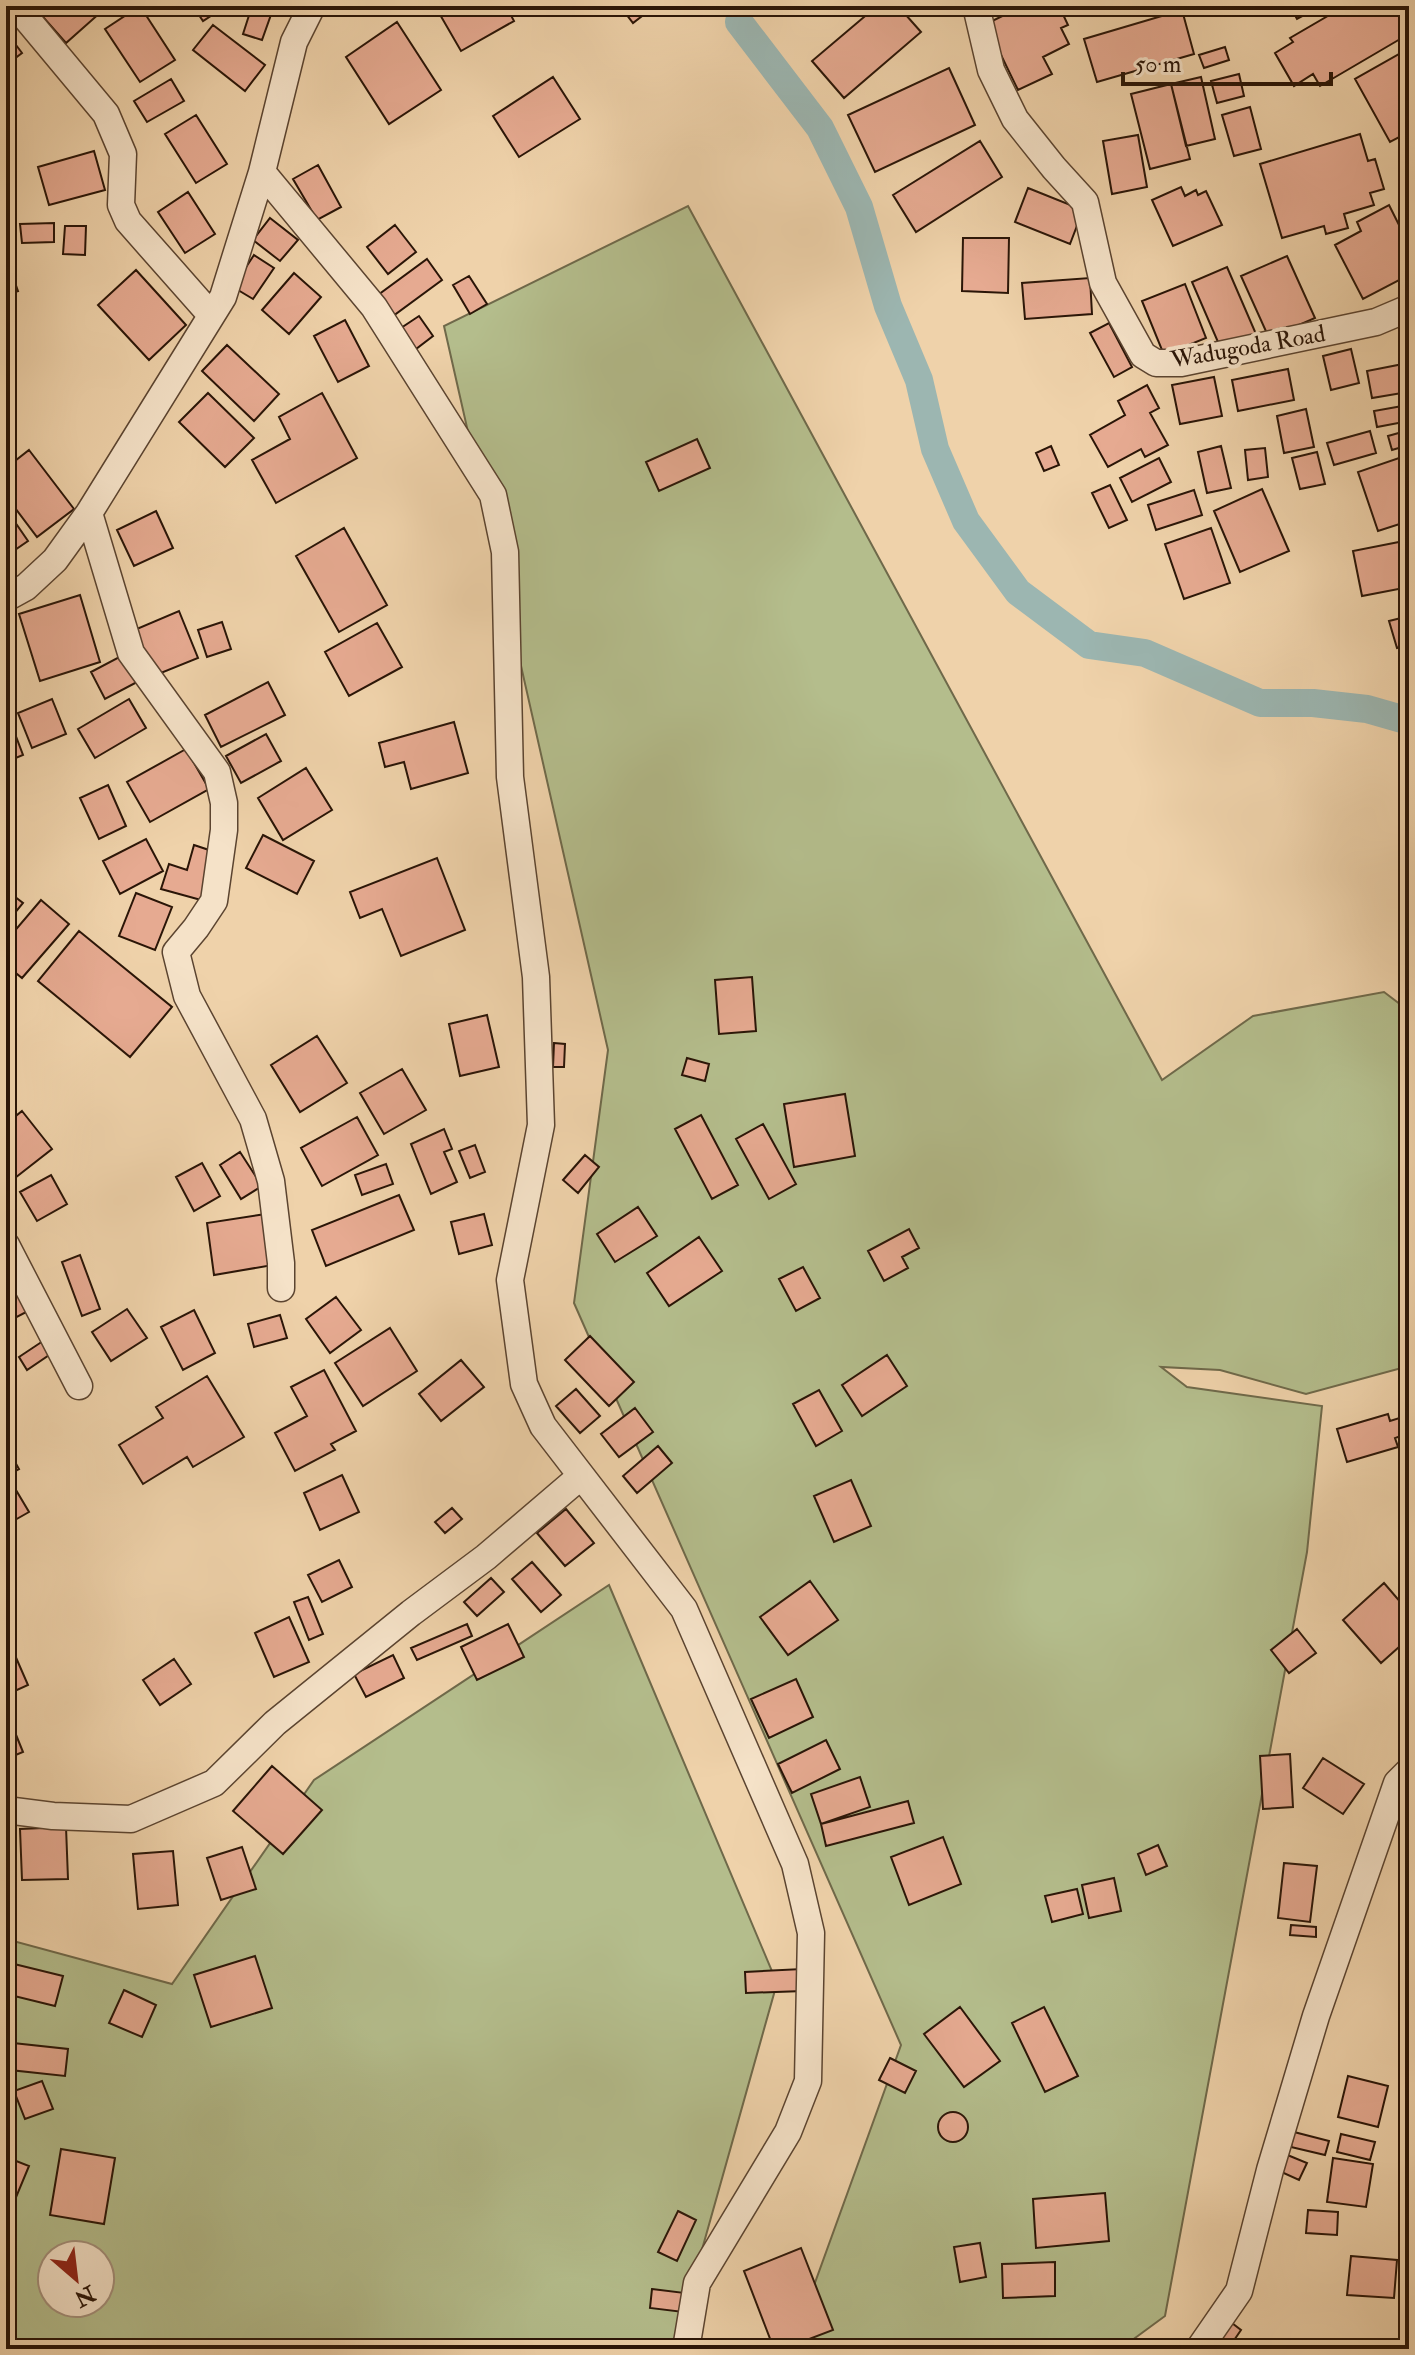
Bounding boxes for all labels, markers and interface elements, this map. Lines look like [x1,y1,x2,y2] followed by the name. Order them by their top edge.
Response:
[1123,36,1331,86] scale bar
[1135,49,1182,80] text: 50 m
[1167,318,1328,376] street label: Wadugoda Road
[36,2239,116,2319] north arrow
[69,2278,101,2313] text: N

